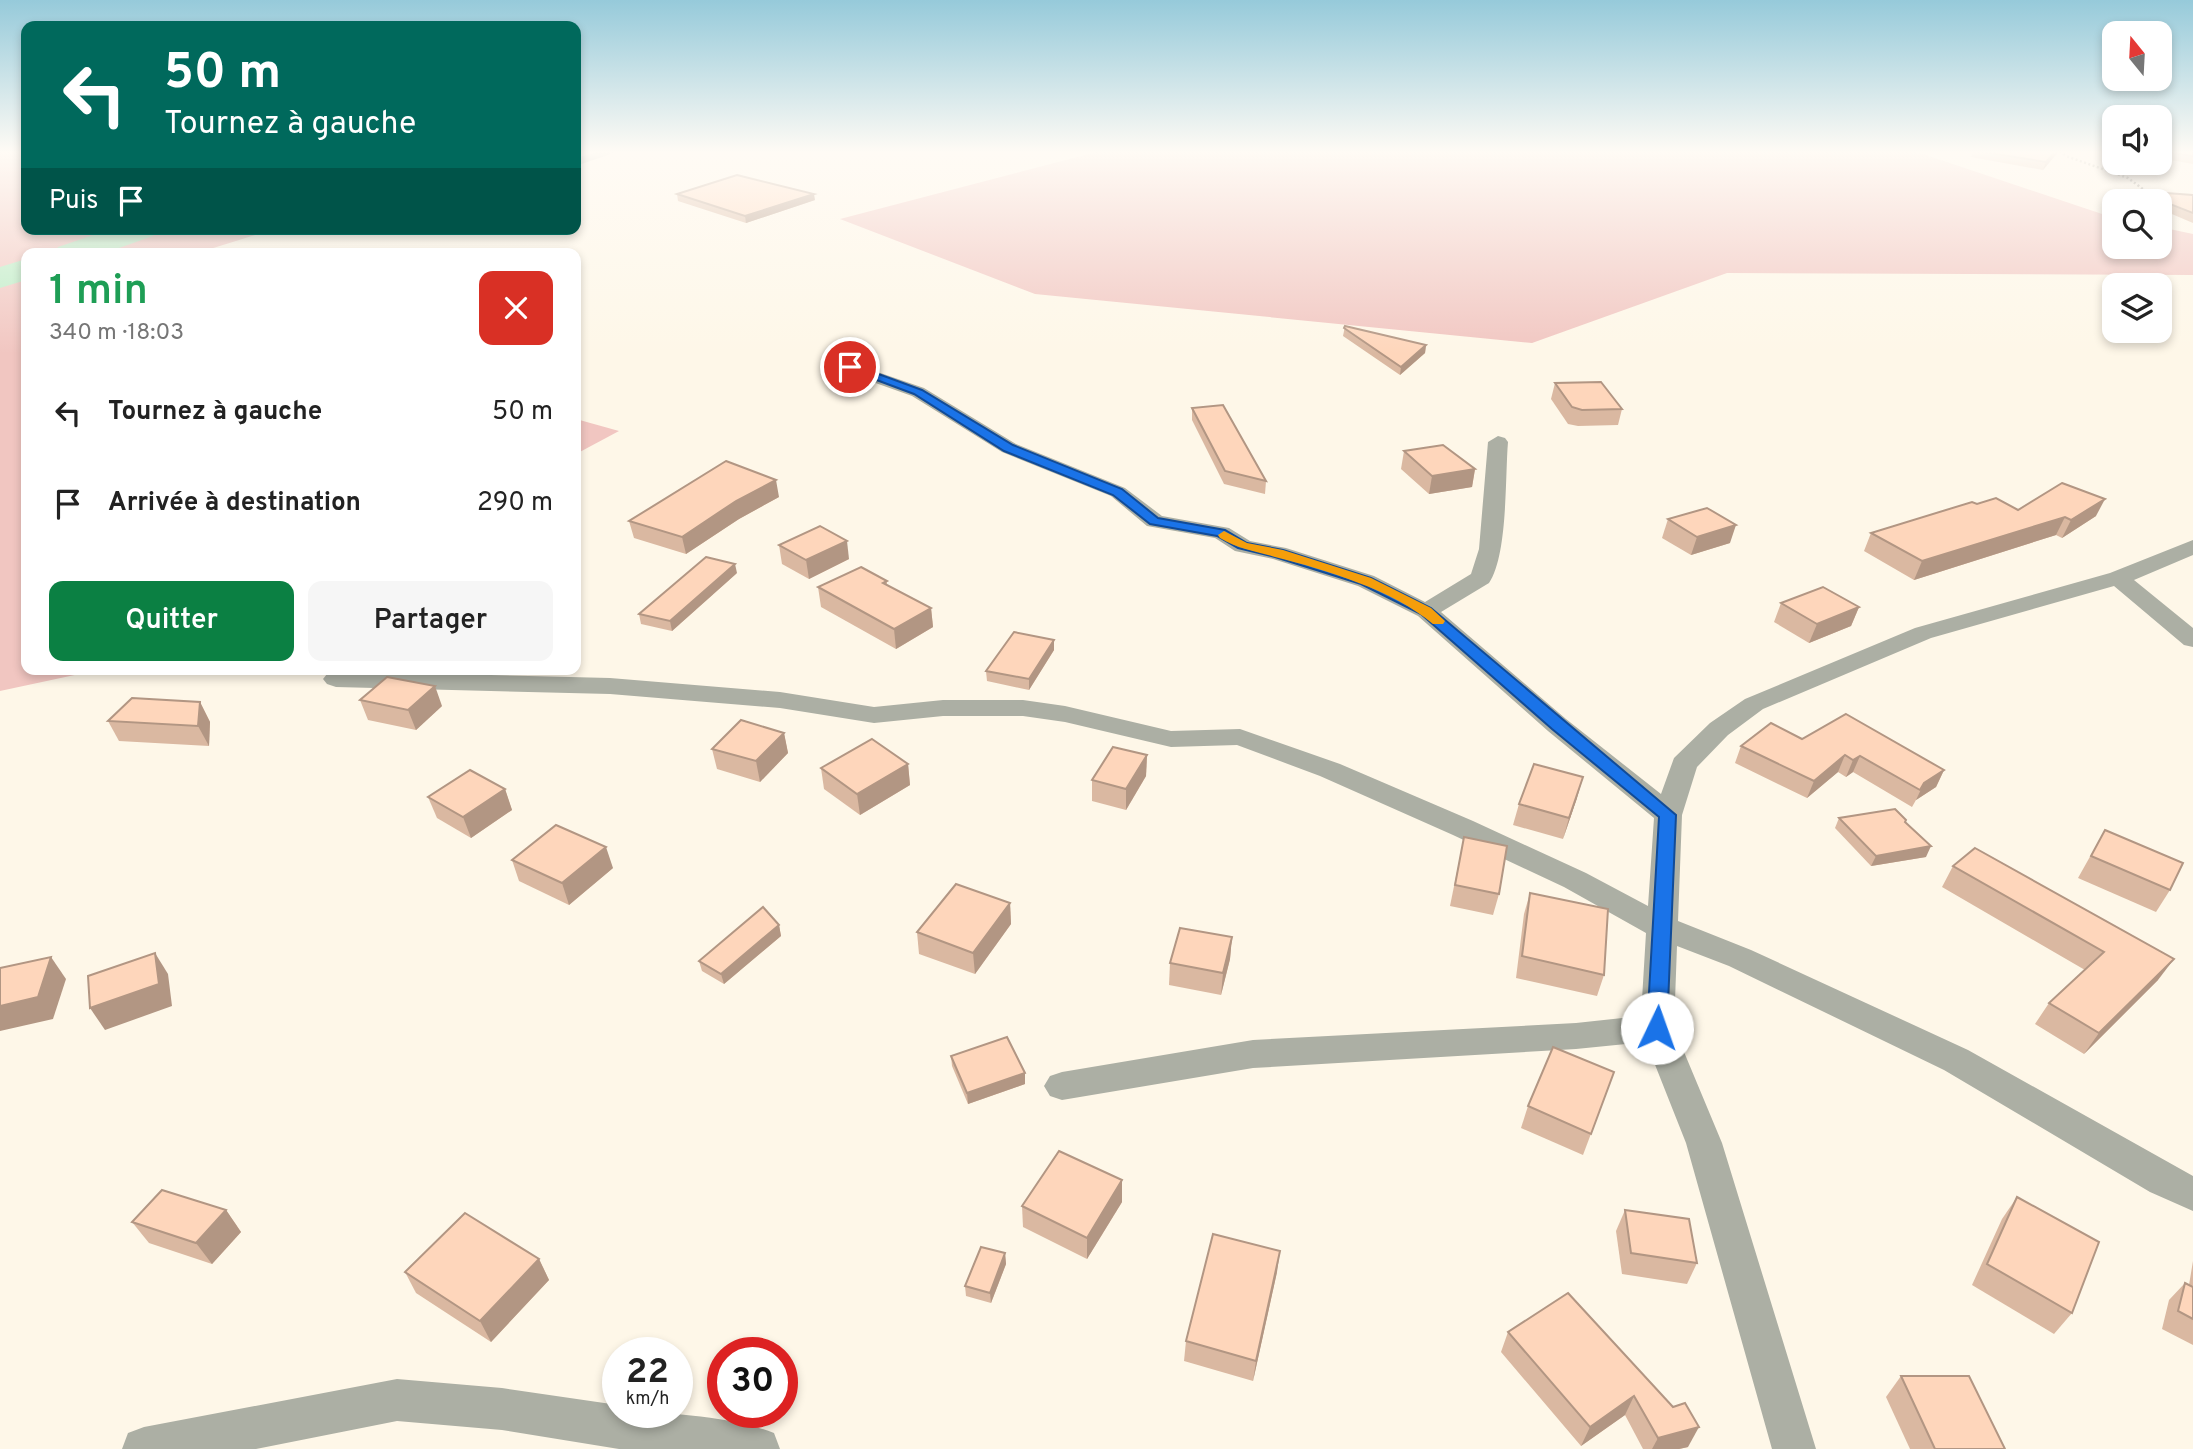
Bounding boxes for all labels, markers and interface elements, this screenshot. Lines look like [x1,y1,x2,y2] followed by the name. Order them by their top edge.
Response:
[2102,21,2172,91] north arrow
[2102,21,2172,343] map controls
[164,44,281,106] text: 50 m
[49,49,140,140] icon: left
[164,105,416,145] text: Tournez à gauche
[2102,105,2172,175] button: sound
[112,182,150,220] icon: arrive
[49,185,98,218] text: Puis
[2102,189,2172,259] button: search
[49,266,148,319] text: 1 min
[479,271,553,345] button: close
[2102,273,2172,343] button: layers
[49,319,184,348] text: 340 m · 18:03
[820,337,880,397] pin
[831,348,869,386] icon: arrive
[49,394,87,432] icon: left
[108,396,322,429] text: Tournez à gauche
[492,396,553,429] text: 50 m
[49,485,87,523] icon: arrive
[108,487,361,520] text: Arrivée à destination
[477,487,553,520] text: 290 m
[49,581,294,661] button: Quitter
[308,581,553,661] button: Partager
[1620,991,1694,1065] position arrow
[707,1337,798,1428] speed limit sign: 30
[626,1351,669,1395] text: 22
[626,1388,669,1411] text: km/h

